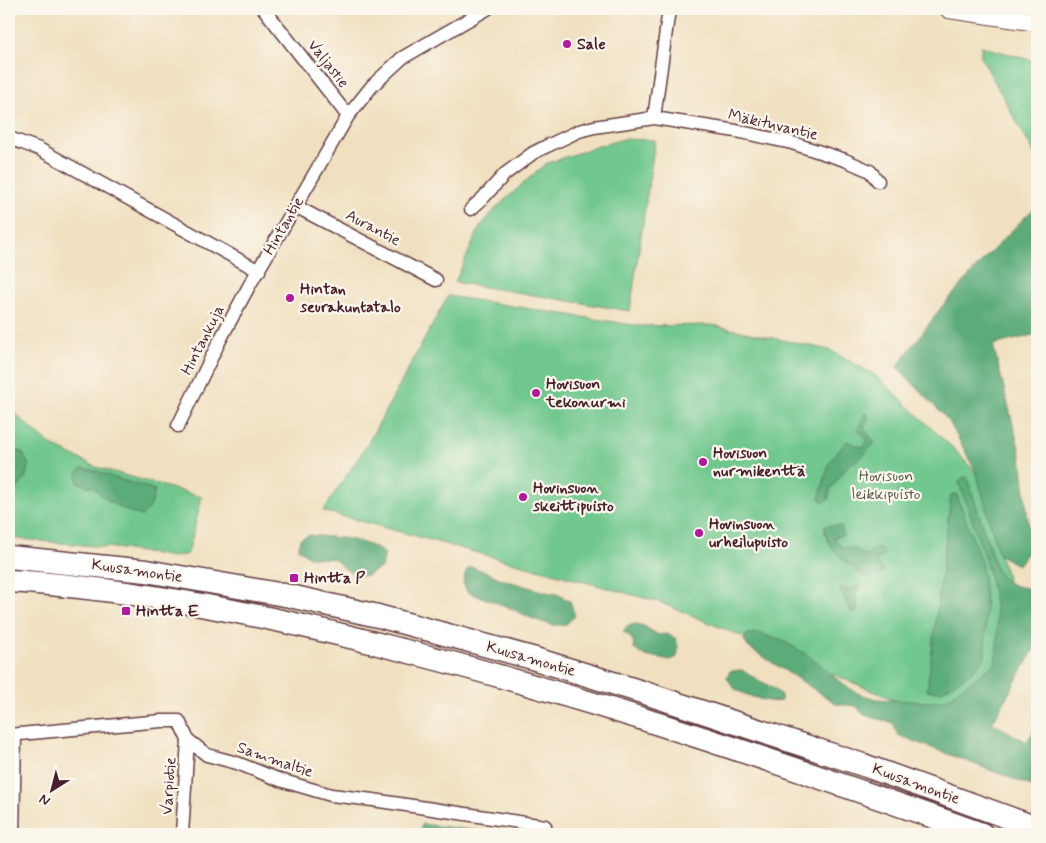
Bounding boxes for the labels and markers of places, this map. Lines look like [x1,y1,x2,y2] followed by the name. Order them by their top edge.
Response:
[577,34,606,55] place label: Sale
[561,38,573,50] marker: Sale
[299,279,401,318] place label: Hintan seurakuntatalo
[284,292,296,304] marker: Hintan seurakuntatalo
[545,374,626,413] place label: Hovisuon tekonurmi
[530,387,542,399] marker: Hovisuon tekonurmi
[713,443,806,482] place label: Hovisuon nurmikenttä
[697,456,709,468] marker: Hovisuon nurmikenttä
[532,478,614,517] place label: Hovinsuon skeittipuisto
[517,491,529,503] marker: Hovinsuon skeittipuisto
[709,514,788,553] place label: Hovinsuon urheilupuisto
[693,527,705,539] marker: Hovinsuon urheilupuisto
[304,568,366,589] place label: Hintta P
[288,572,300,584] marker: Hintta P
[136,601,200,622] place label: Hintta E
[120,605,132,617] marker: Hintta E

